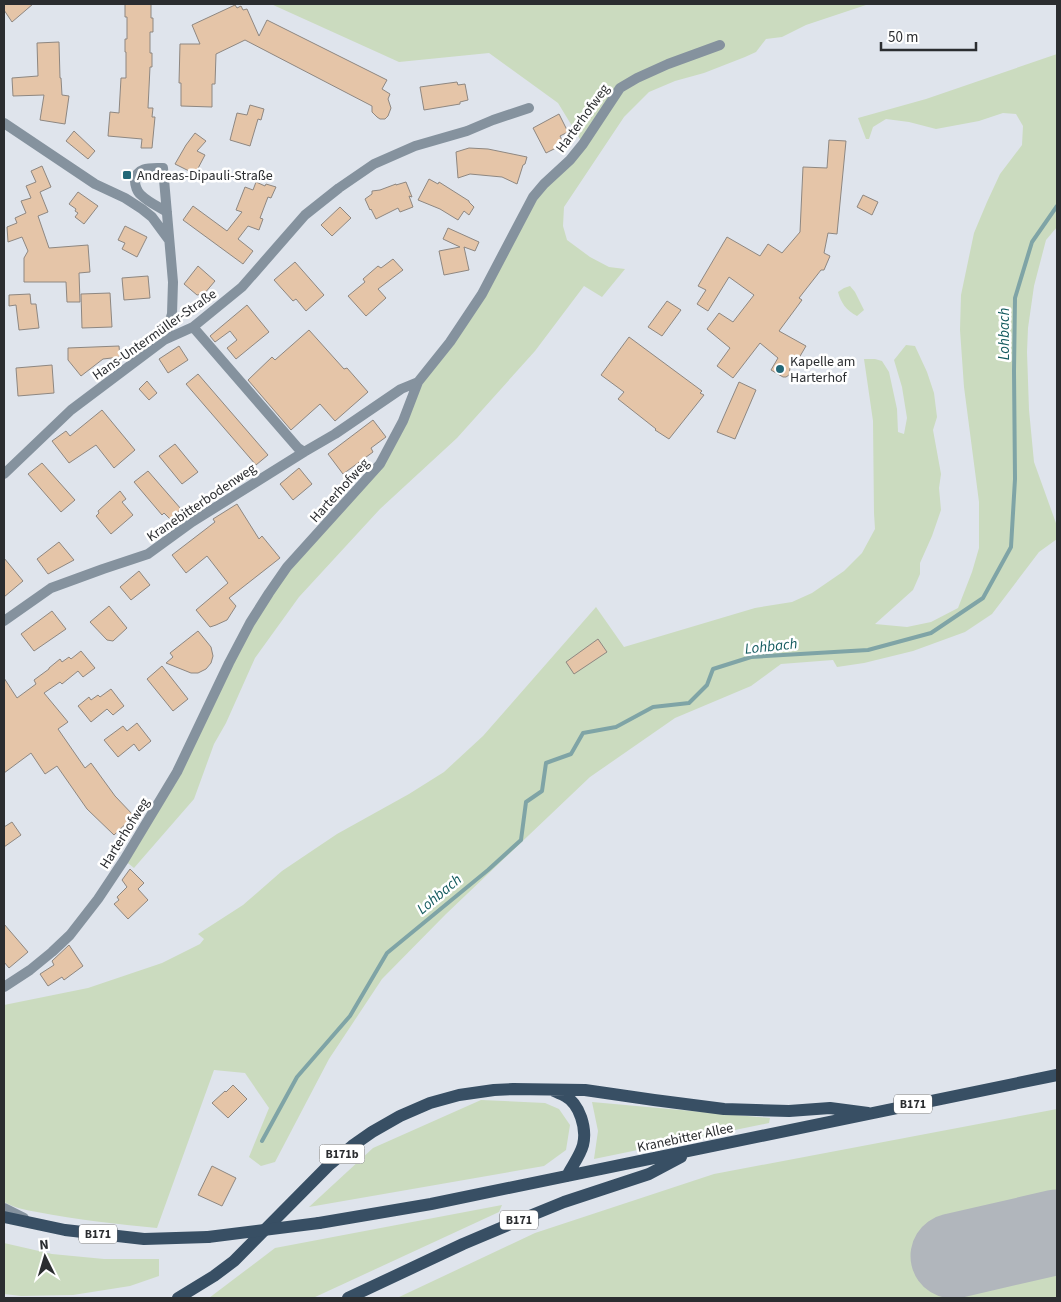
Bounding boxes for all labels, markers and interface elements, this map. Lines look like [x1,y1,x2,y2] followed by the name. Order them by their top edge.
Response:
[881,20,976,52] scale bar
[888,27,918,48] text: 50 m
[551,80,615,157] street label: Harterhofweg
[137,166,273,186] place label: Andreas-Dipauli-Straße
[121,169,133,181] marker: Andreas-Dipauli-Straße
[88,284,221,385] street label: Hans-Untermüller-Straße
[994,307,1015,360] water label: Lohbach
[790,352,855,388] place label: Kapelle am Harterhof
[774,363,786,375] marker: Kapelle am Harterhof
[305,454,374,527] street label: Harterhofweg
[143,459,260,547] street label: Kranebitterbodenweg
[744,633,799,660] water label: Lohbach
[95,794,155,873] street label: Harterhofweg
[412,869,466,919] water label: Lohbach
[894,1094,932,1114] road number: B171
[635,1118,735,1158] street label: Kranebitter Allee
[320,1144,364,1164] road number: B171b
[500,1210,538,1230] road number: B171
[79,1224,117,1244] road number: B171
[20,1232,70,1282] north arrow
[38,1235,49,1255] text: N

